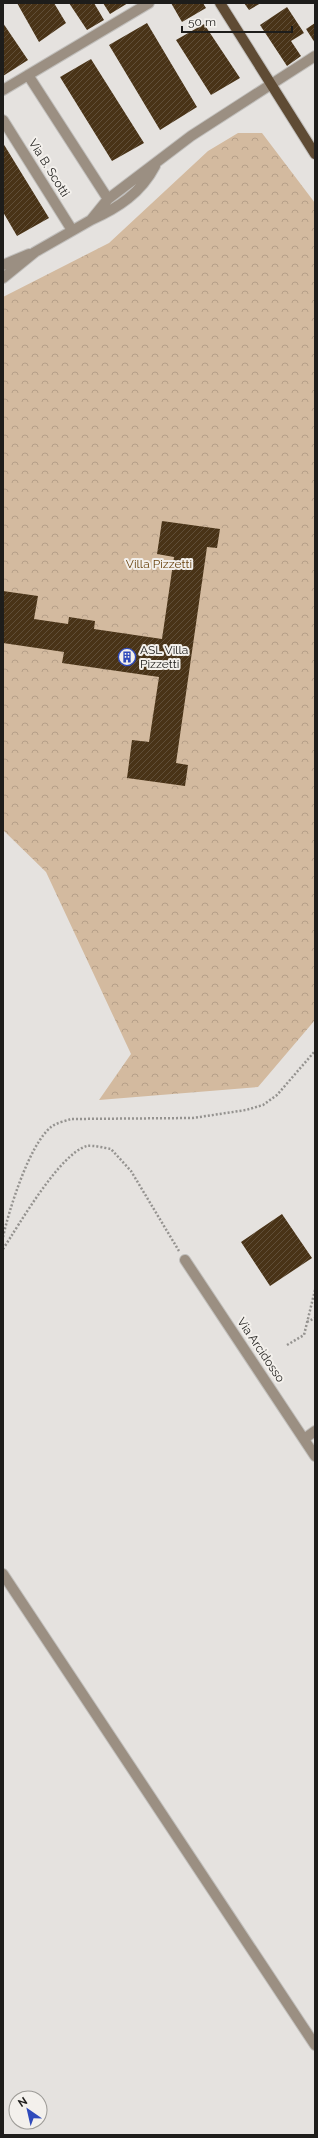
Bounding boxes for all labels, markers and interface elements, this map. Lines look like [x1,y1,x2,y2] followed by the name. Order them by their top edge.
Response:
[182,8,292,34] scale bar
[188,15,216,29] text: 50 m
[26,137,72,199] street label: Via B. Scotti
[126,557,192,571] park label: Villa Pizzetti
[140,643,188,671] place label: ASL Villa Pizzetti
[117,647,137,667] building icon: ASL Villa Pizzetti
[234,1315,288,1385] street label: Via Arcidosso
[8,2090,48,2130] north arrow
[16,2094,30,2110] text: N

